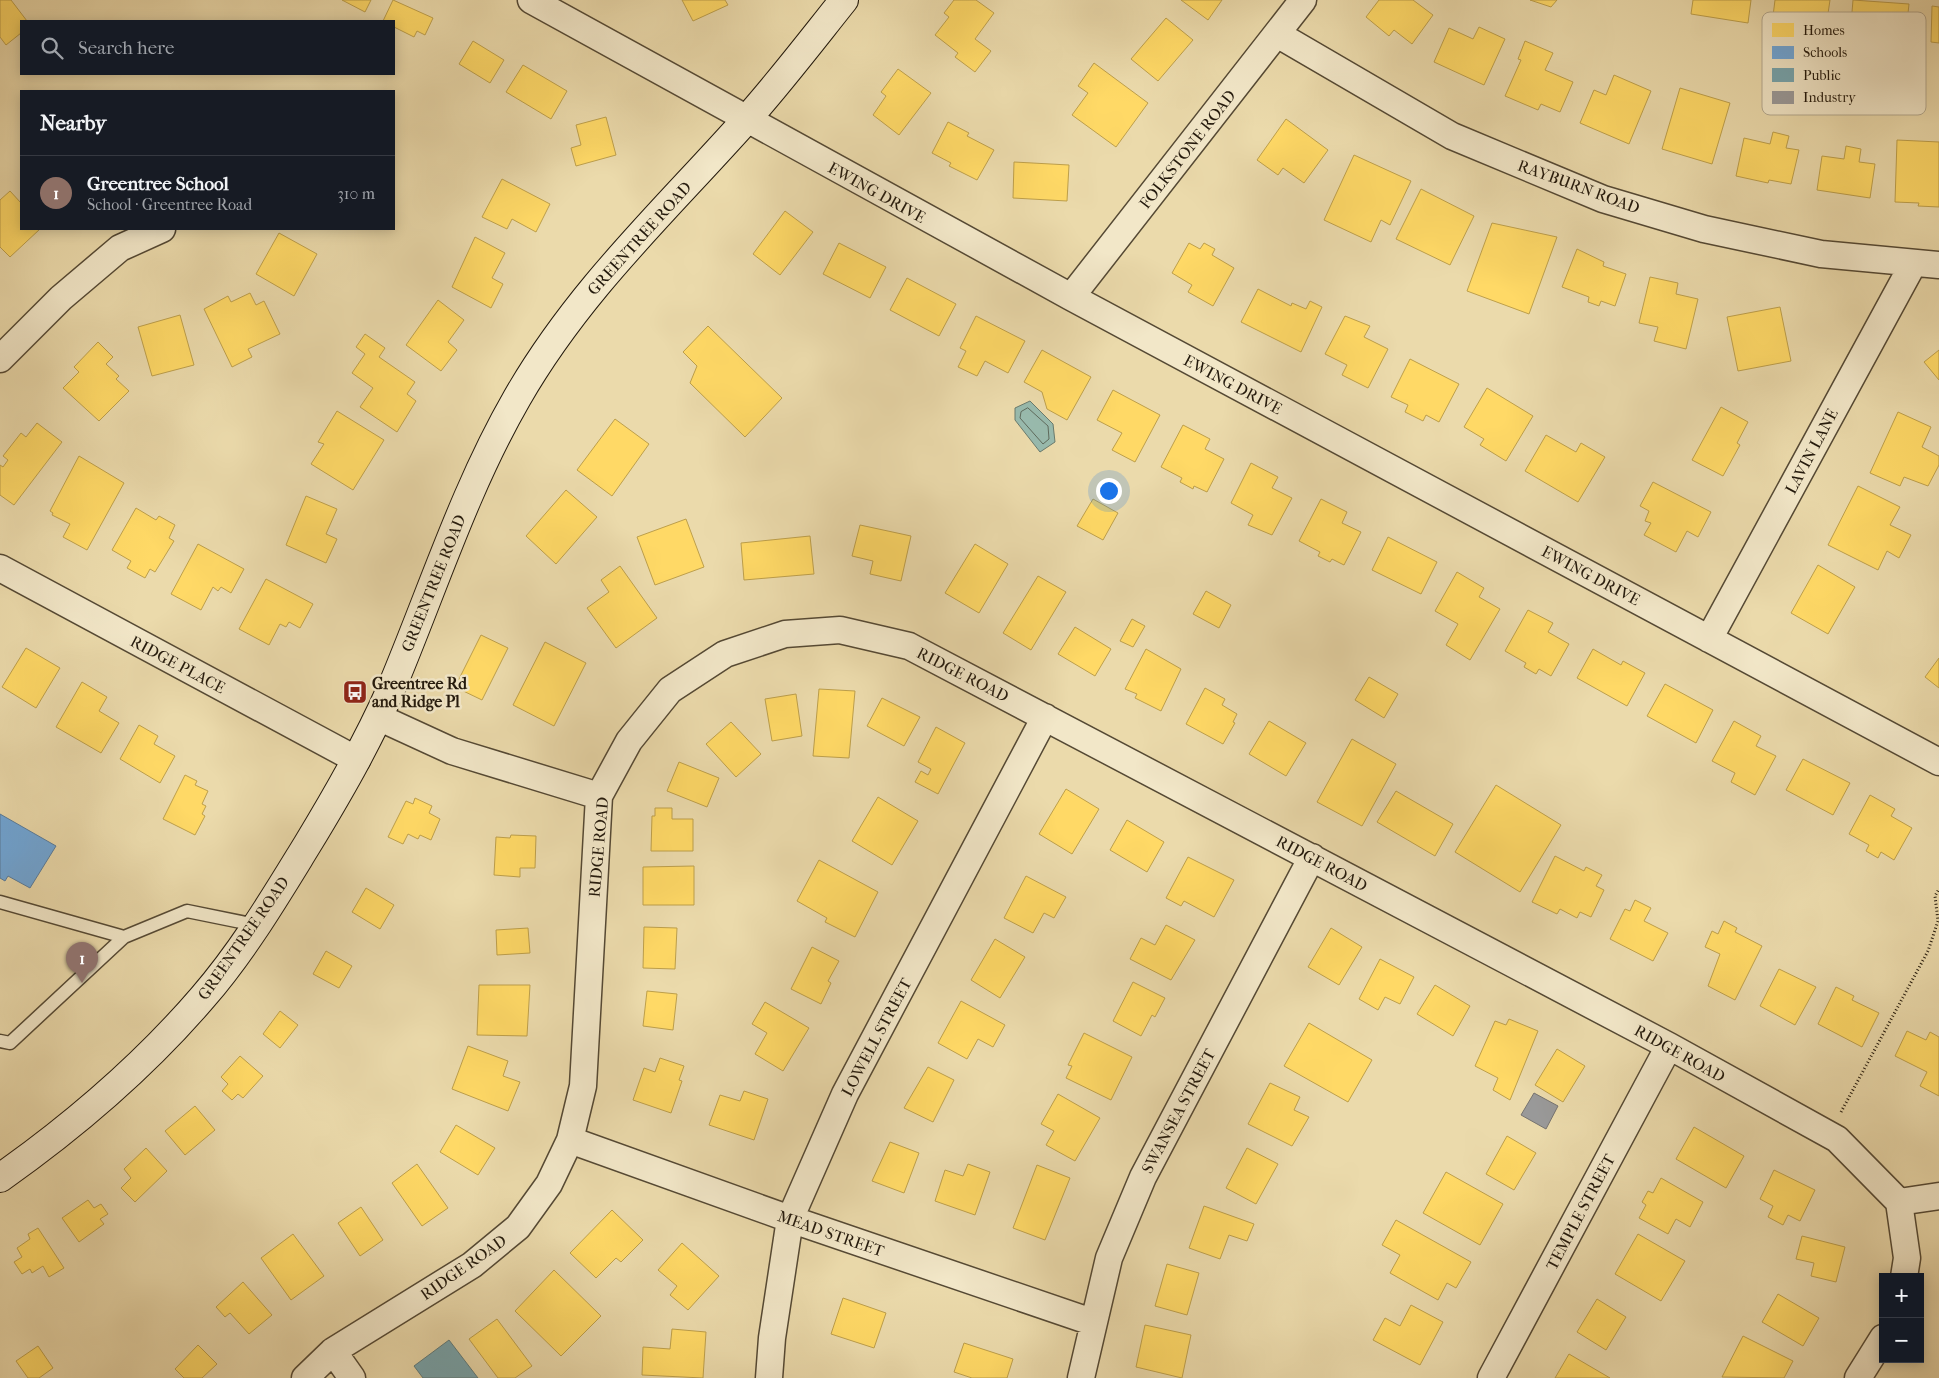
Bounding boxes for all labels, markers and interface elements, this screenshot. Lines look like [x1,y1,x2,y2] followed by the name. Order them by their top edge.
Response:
[1762,12,1926,115] legend
[20,20,395,75] search box
[1803,22,1845,39] text: Homes
[38,34,66,62] icon: search
[78,37,174,59] text: Search here
[1803,44,1847,61] text: Schools
[1803,67,1841,84] text: Public
[1135,86,1240,212] street label: FOLKSTONE ROAD
[1803,89,1856,106] text: Industry
[40,111,106,135] text: Nearby
[1515,156,1642,217] street label: RAYBURN ROAD
[825,158,929,227] street label: EWING DRIVE
[87,173,229,195] text: Greentree School
[583,178,695,299] street label: GREENTREE ROAD
[53,184,59,203] text: 1
[337,184,375,203] text: 310 m
[87,195,252,214] text: School · Greentree Road
[1180,351,1285,418] street label: EWING DRIVE
[1781,405,1842,497] street label: LAVIN LANE
[1096,478,1122,504] your location
[397,512,470,654] street label: GREENTREE ROAD
[1538,542,1643,609] street label: EWING DRIVE
[127,632,229,697] street label: RIDGE PLACE
[914,643,1012,706] street label: RIDGE ROAD
[372,674,468,712] place label: Greentree Rd and Ridge Pl
[342,679,368,705] bus stop icon: Greentree Rd and Ridge Pl
[585,796,612,898] street label: RIDGE ROAD
[1273,831,1371,895] street label: RIDGE ROAD
[194,873,293,1004] street label: GREENTREE ROAD
[66,942,98,983] pin: 1
[837,975,916,1100] street label: LOWELL STREET
[1631,1021,1728,1086] street label: RIDGE ROAD
[1138,1046,1219,1177] street label: SWANSEA STREET
[1542,1151,1619,1273] street label: TEMPLE STREET
[775,1206,887,1261] street label: MEAD STREET
[417,1231,510,1304] street label: RIDGE ROAD
[1879,1273,1924,1363] map controls
[1879,1273,1924,1318] button: +
[1879,1318,1924,1363] button: −

